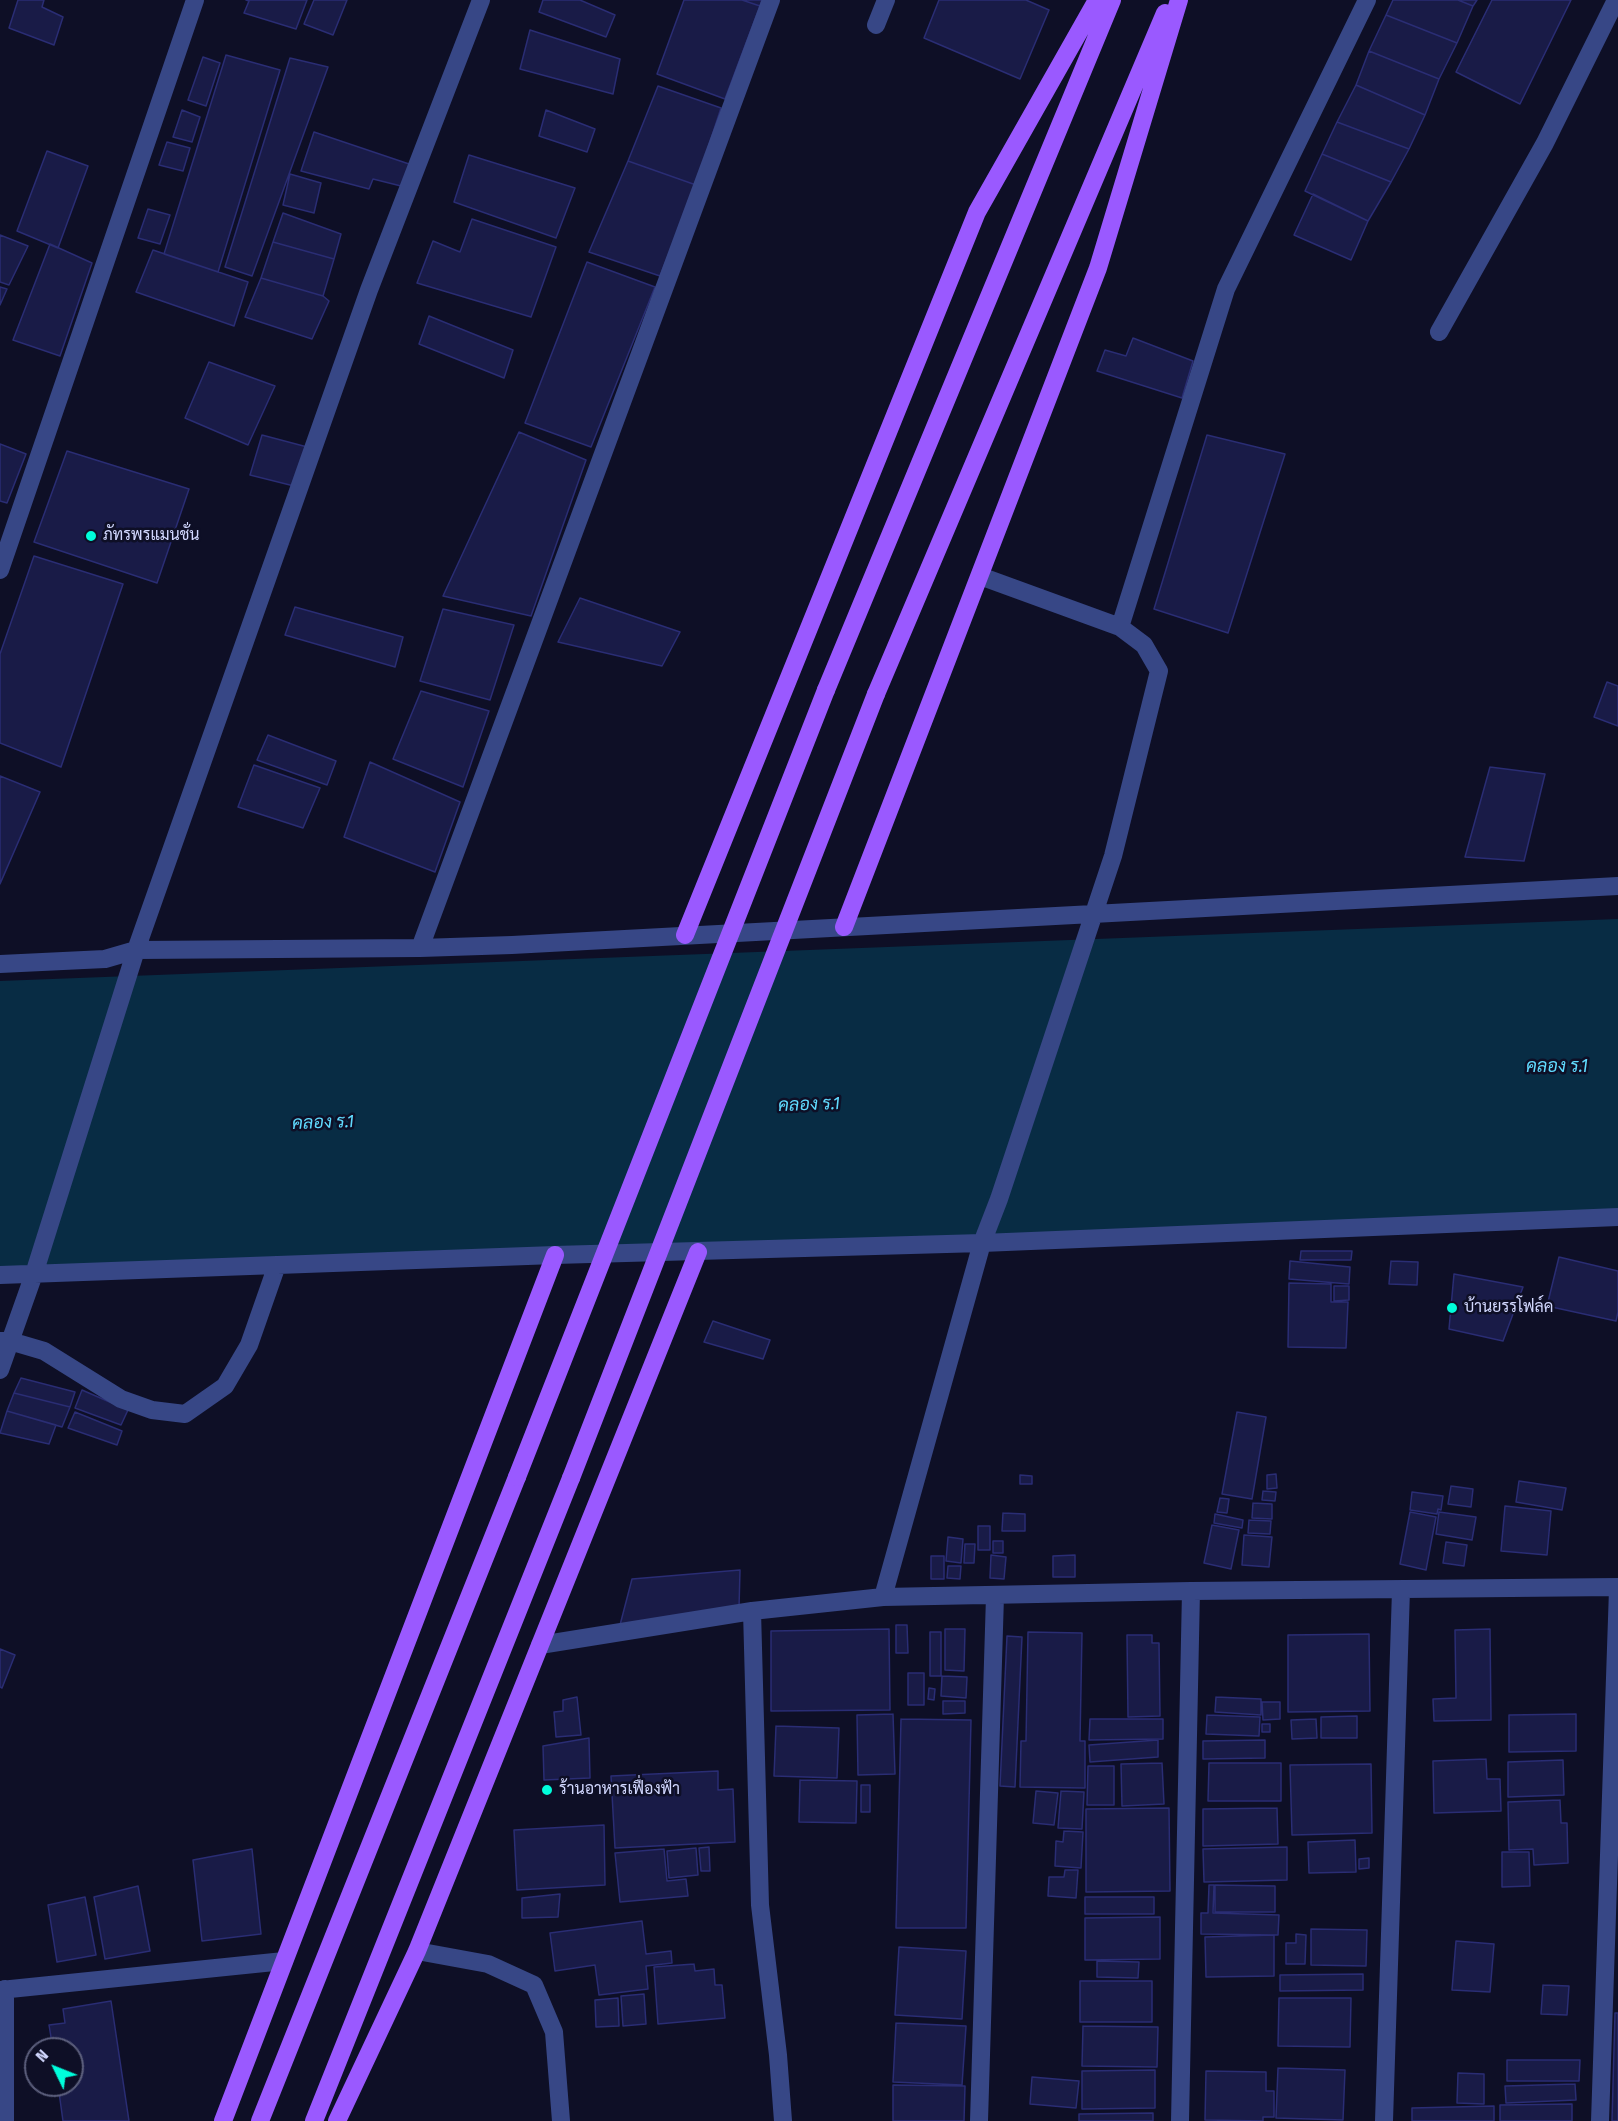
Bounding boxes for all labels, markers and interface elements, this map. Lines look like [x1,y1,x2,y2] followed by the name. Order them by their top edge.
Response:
[103,526,200,546] place label: ภัทรพรแมนชั่น
[84,529,98,543] marker: ภัทรพรแมนชั่น
[1526,1056,1588,1078] water label: คลอง ร.1
[778,1093,840,1117] water label: คลอง ร.1
[292,1111,354,1135] water label: คลอง ร.1
[1464,1298,1553,1318] place label: บ้านยรรโฟล์ค
[1445,1301,1459,1315] marker: บ้านยรรโฟล์ค
[559,1780,680,1800] place label: ร้านอาหารเฟื่องฟ้า
[540,1783,554,1797] marker: ร้านอาหารเฟื่องฟ้า
[24,2037,84,2097] north arrow
[32,2046,52,2066] text: N

